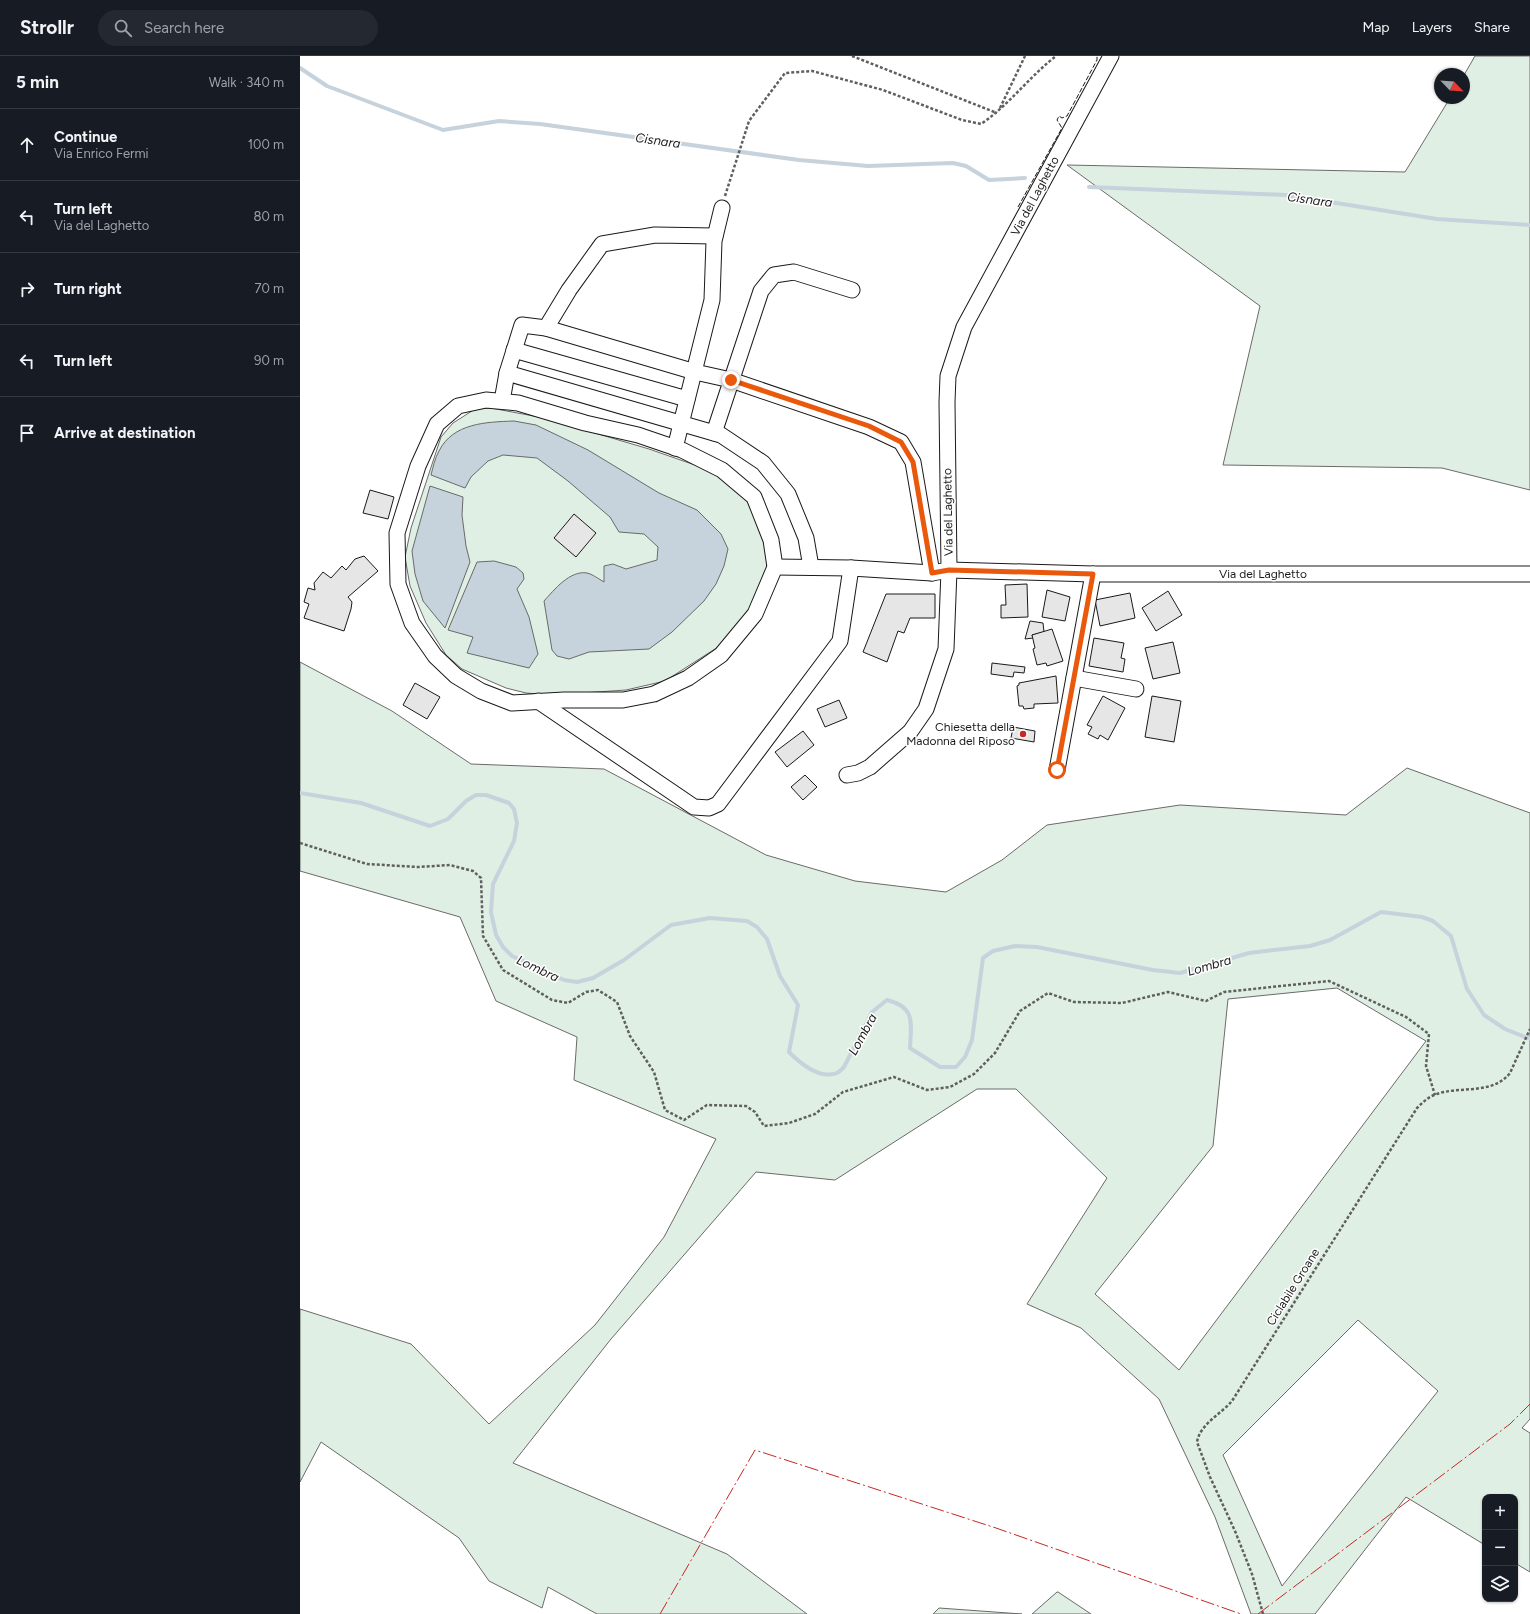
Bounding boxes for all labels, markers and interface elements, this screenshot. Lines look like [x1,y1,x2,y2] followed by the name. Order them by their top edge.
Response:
[98,10,378,46] search box
[20,16,74,39] text: Strollr
[112,17,134,39] icon: search
[144,19,224,37] text: Search here
[1362,19,1390,36] text: Map
[1412,19,1452,36] text: Layers
[1474,19,1510,36] text: Share
[1434,68,1470,104] north arrow
[16,72,59,92] text: 5 min
[209,75,284,90] text: Walk · 340 m
[54,128,117,146] text: Continue
[634,130,682,151] water label: Cisnara
[16,134,38,156] icon: ahead
[248,137,284,152] text: 100 m
[54,146,149,161] text: Via Enrico Fermi
[1008,154,1062,238] street label: Via del Laghetto
[1286,189,1334,210] water label: Cisnara
[54,200,112,218] text: Turn left
[16,206,38,228] icon: left
[253,209,284,224] text: 80 m
[54,218,149,233] text: Via del Laghetto
[16,278,38,300] icon: right
[54,280,122,298] text: Turn right
[254,281,284,296] text: 70 m
[16,350,38,372] icon: left
[54,352,112,370] text: Turn left
[254,353,284,368] text: 90 m
[722,371,740,389] route end
[16,422,38,444] icon: arrive
[54,424,195,442] text: Arrive at destination
[940,468,956,556] street label: Via del Laghetto
[1219,567,1307,581] street label: Via del Laghetto
[906,720,1015,748] place label: Chiesetta della Madonna del Riposo
[1018,729,1028,739] marker: Chiesetta della Madonna del Riposo
[1048,761,1066,779] route start
[514,952,562,985] water label: Lombra
[1185,952,1233,979] water label: Lombra
[845,1011,880,1058] water label: Lombra
[1264,1246,1323,1328] street label: Ciclabile Groane
[1482,1494,1518,1602] map controls
[1482,1494,1518,1530] button: +
[1482,1530,1518,1566] button: −
[1482,1566,1518,1602] button: layers

